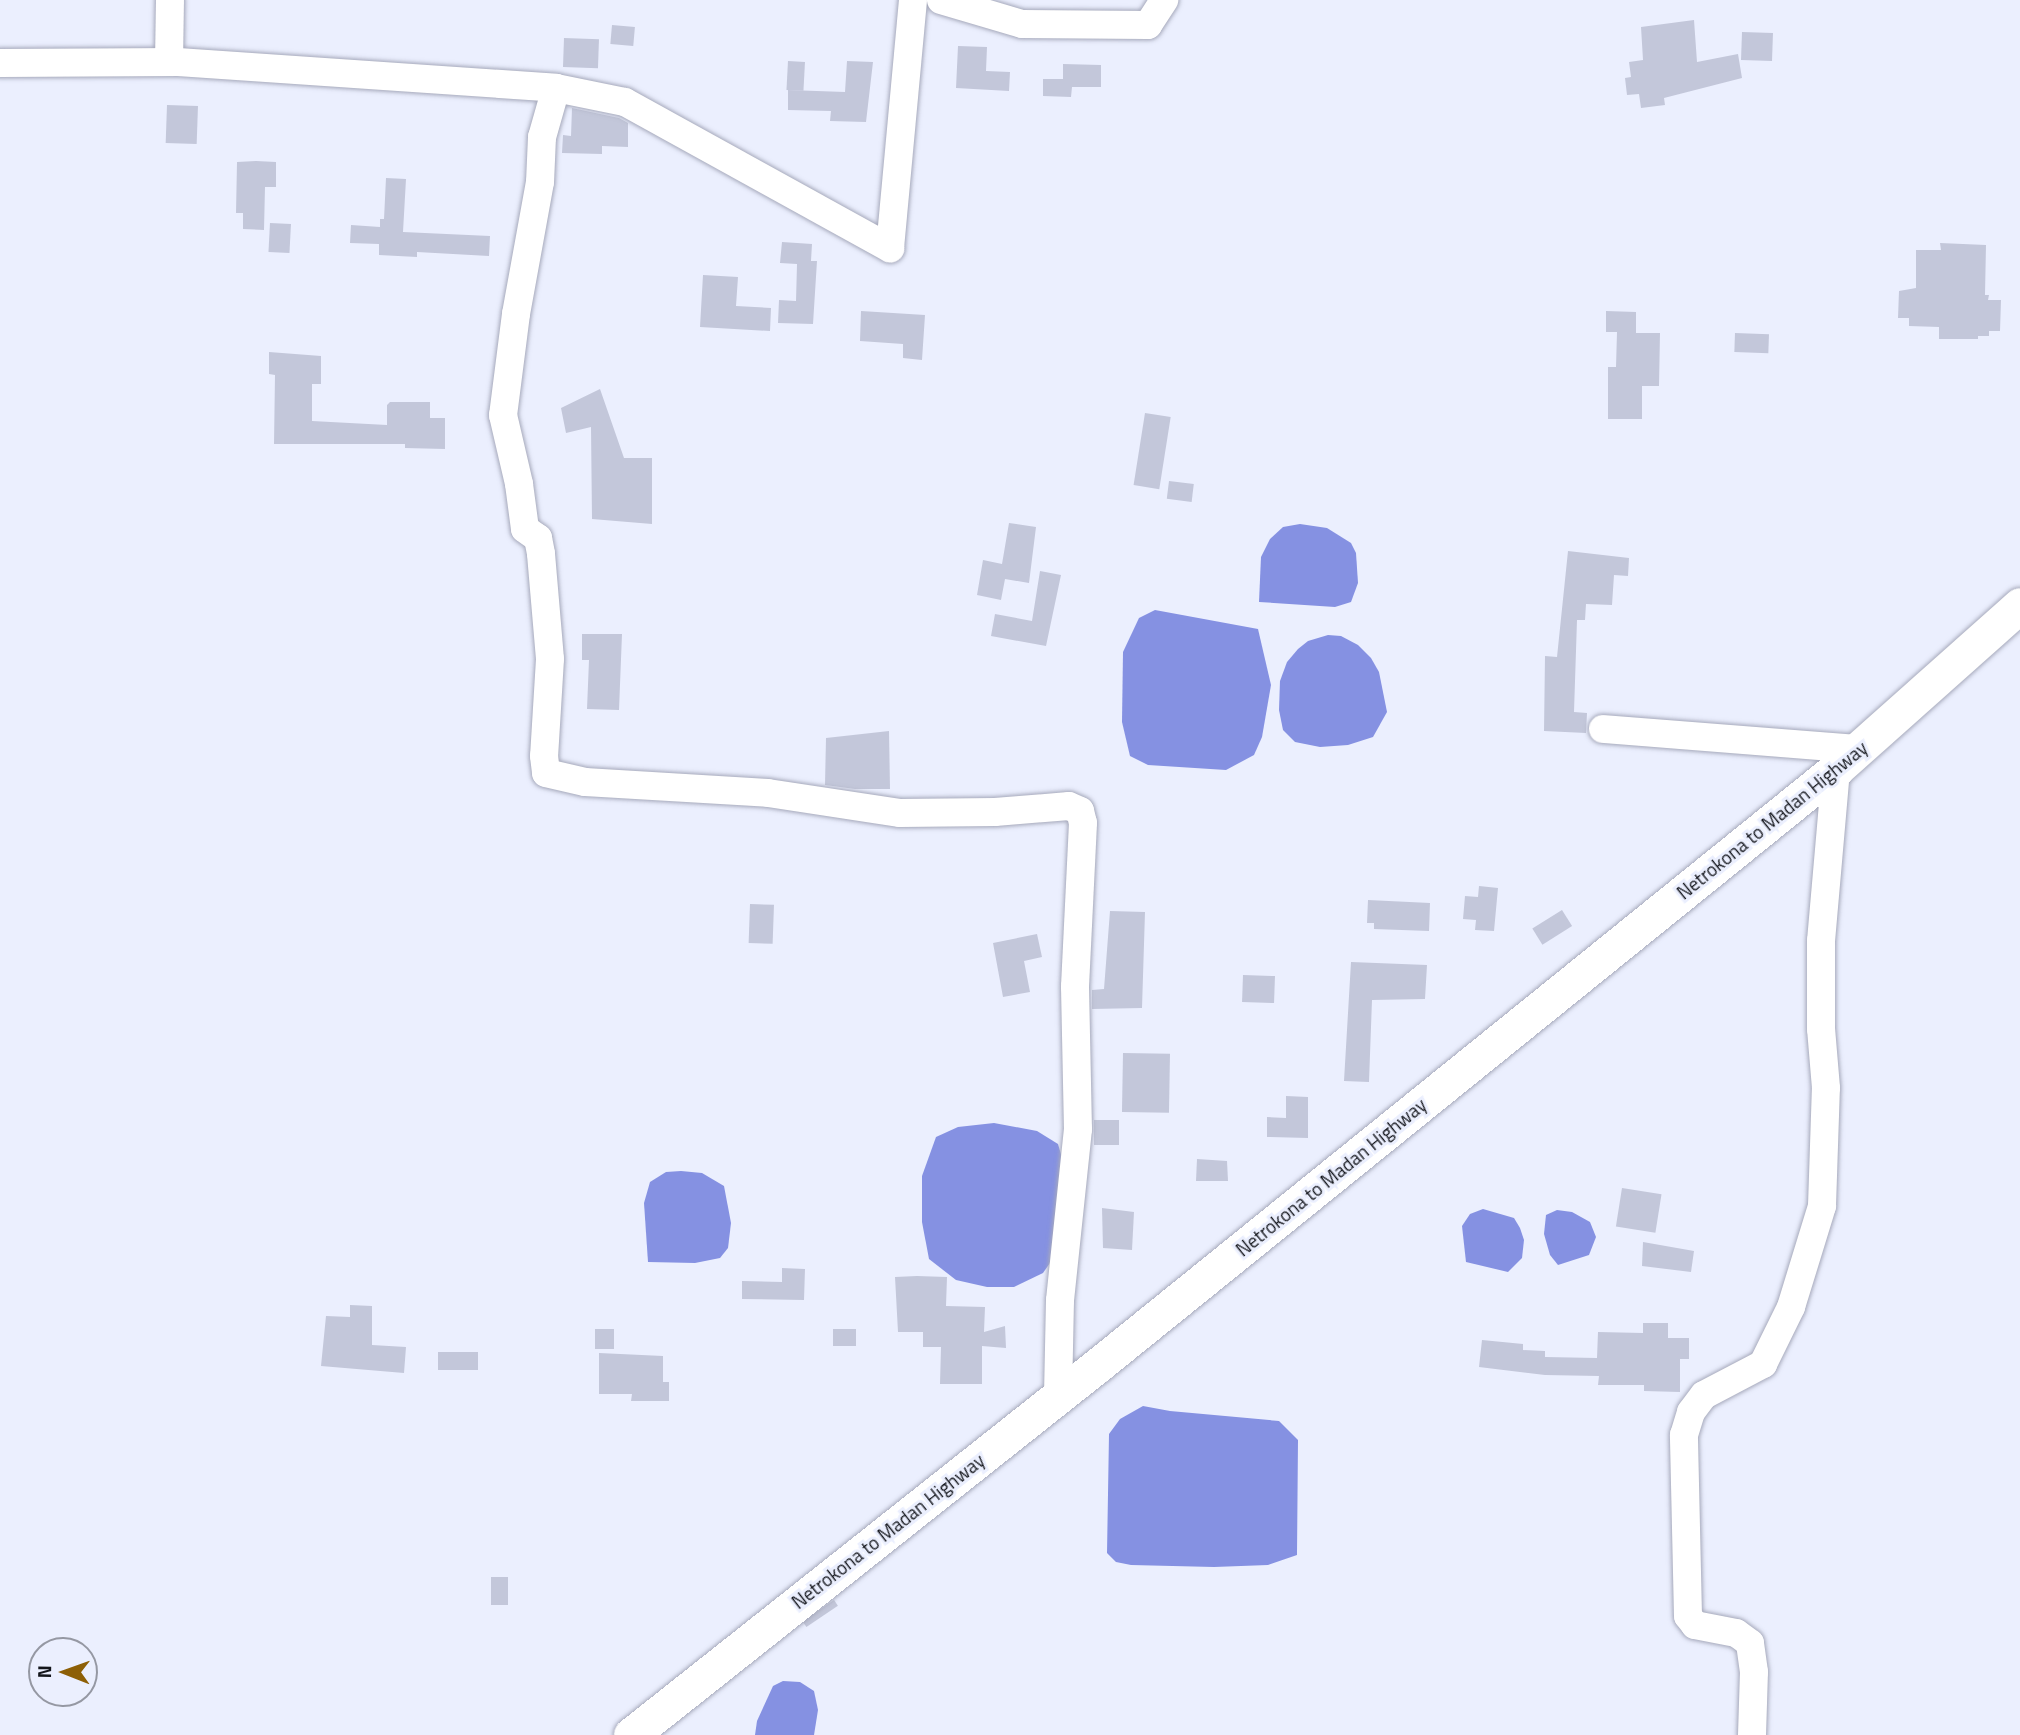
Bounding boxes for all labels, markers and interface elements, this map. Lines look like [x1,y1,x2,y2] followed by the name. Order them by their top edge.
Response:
[1672,736,1872,904] street label: Netrokona to Madan Highway
[1231,1093,1431,1261] street label: Netrokona to Madan Highway
[787,1449,989,1613] street label: Netrokona to Madan Highway
[28,1637,98,1707] north arrow
[29,1665,58,1679] text: N

